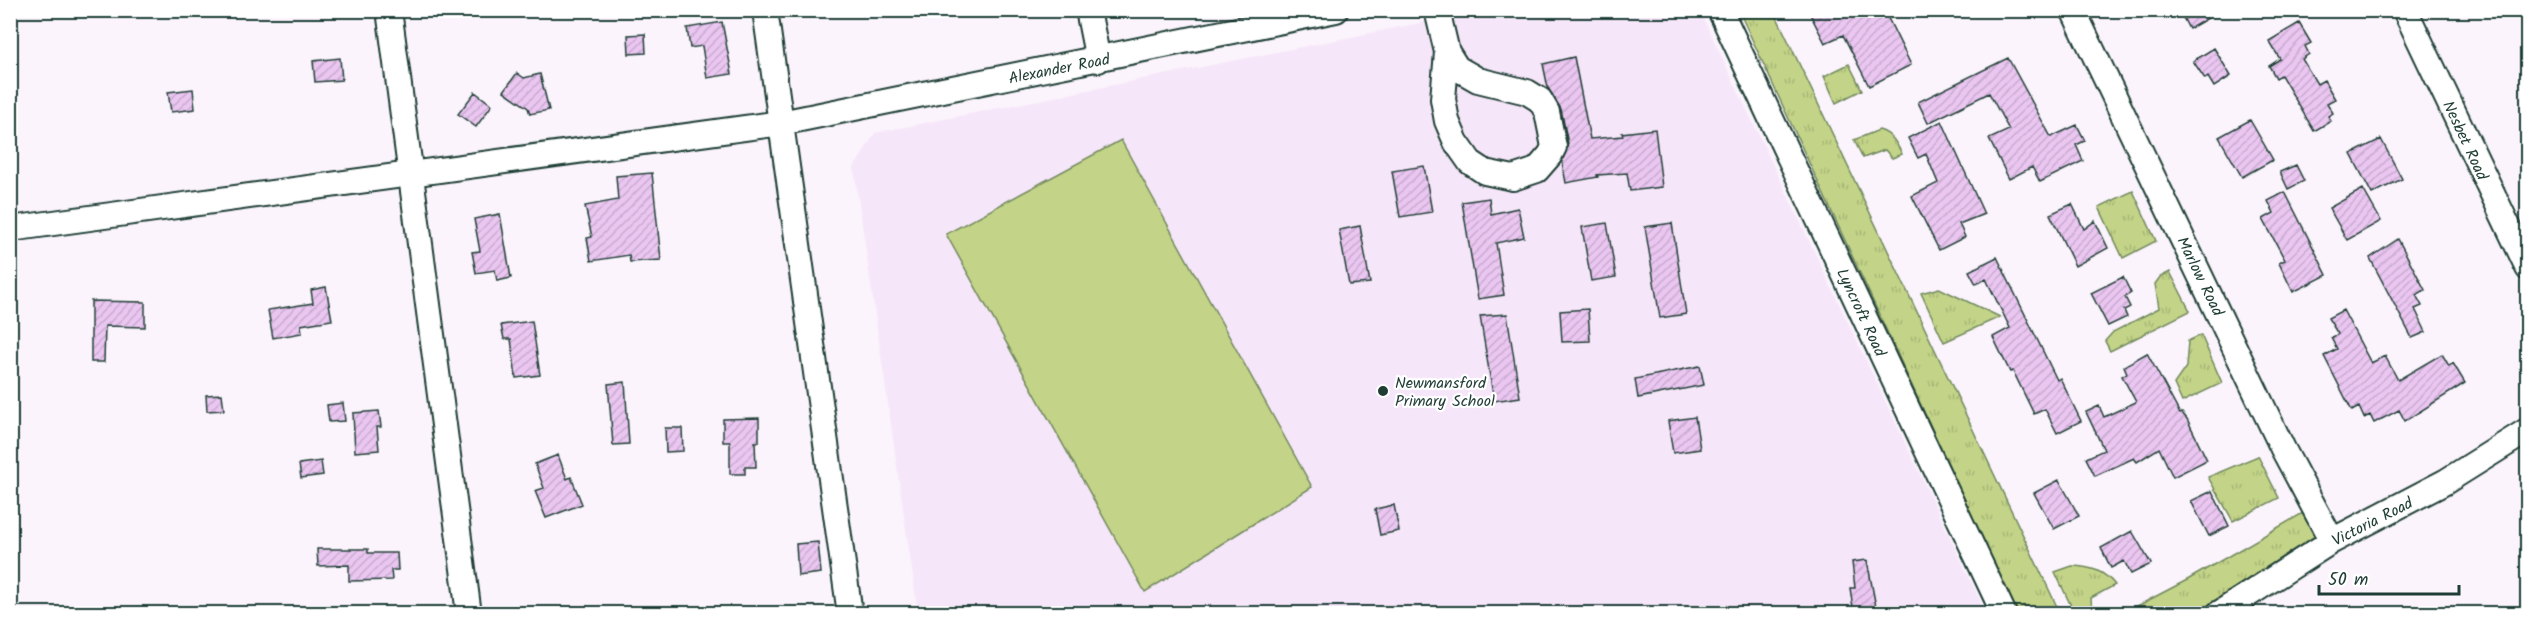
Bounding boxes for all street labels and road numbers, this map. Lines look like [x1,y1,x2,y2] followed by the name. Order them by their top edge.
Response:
[1006,47,1113,92] street label: Alexander Road
[2435,97,2494,185] street label: Nesbet Road
[2170,233,2230,322] street label: Marlow Road
[1829,264,1893,362] street label: Lyncroft Road
[2328,491,2418,553] street label: Victoria Road

